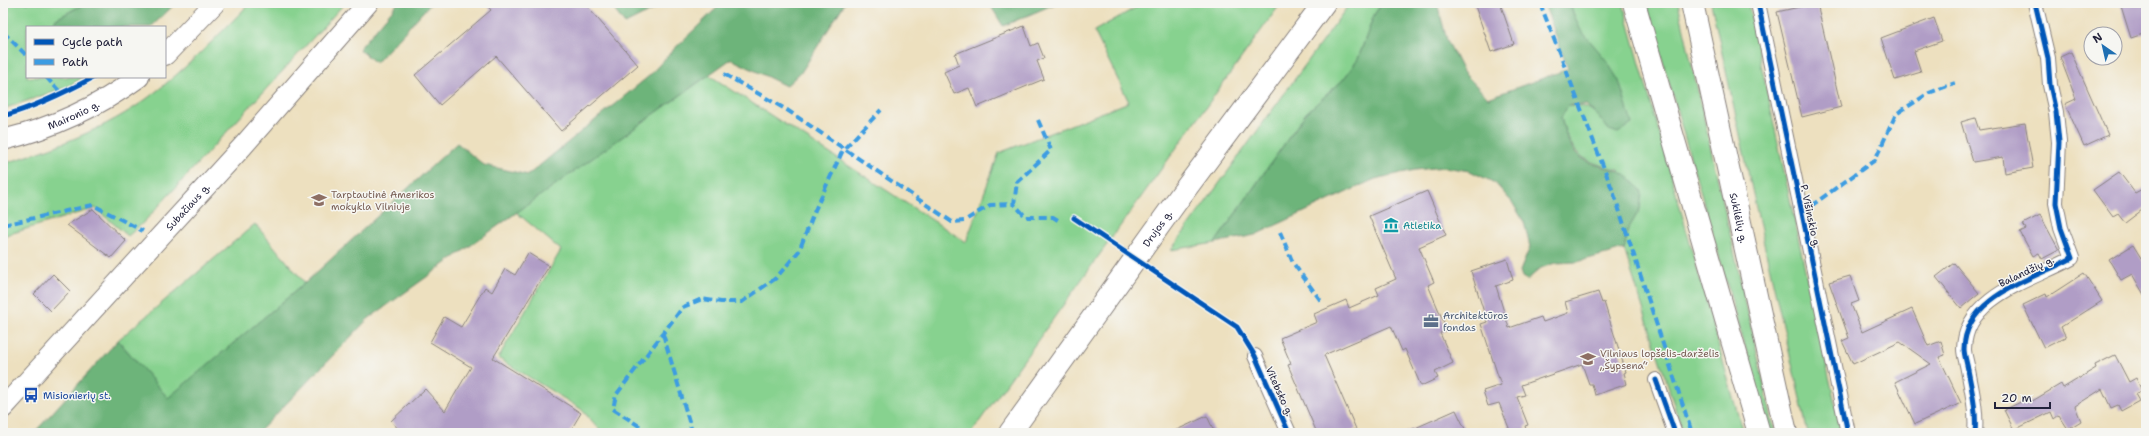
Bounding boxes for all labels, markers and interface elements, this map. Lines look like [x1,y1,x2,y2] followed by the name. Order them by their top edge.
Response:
[26,26,166,78] legend
[2083,26,2123,66] north arrow
[2090,29,2106,47] text: N
[62,34,123,50] text: Cycle path
[62,54,88,70] text: Path
[46,97,102,133] street label: Maironio g.
[163,180,213,233] street label: Subačiaus g.
[1797,183,1824,249] street label: P. Višinskio g.
[331,188,435,213] place label: Tarptautinė Amerikos mokykla Vilniuje
[310,191,328,209] school or university icon: Tarptautinė Amerikos mokykla Vilniuje
[1727,192,1750,245] street label: Sukilėlių g.
[1140,207,1175,250] street label: Drujos g.
[1382,216,1400,234] museum icon: Atletika
[1403,219,1442,232] place label: Atletika
[1996,253,2056,290] street label: Balandžių g.
[1443,309,1508,334] place label: Architektūros fondas
[1422,312,1440,330] office icon: Architektūros fondas
[1599,347,1719,372] place label: Vilniaus lopšelis-darželis „Šypsena“
[1579,350,1597,368] school or university icon: Vilniaus lopšelis-darželis „Šypsena“
[1263,364,1296,418] street label: Vitebsko g.
[1995,384,2050,410] scale bar
[22,386,40,404] bus stop icon: Misionierių st.
[43,389,111,402] place label: Misionierių st.
[2001,390,2032,406] text: 20 m

